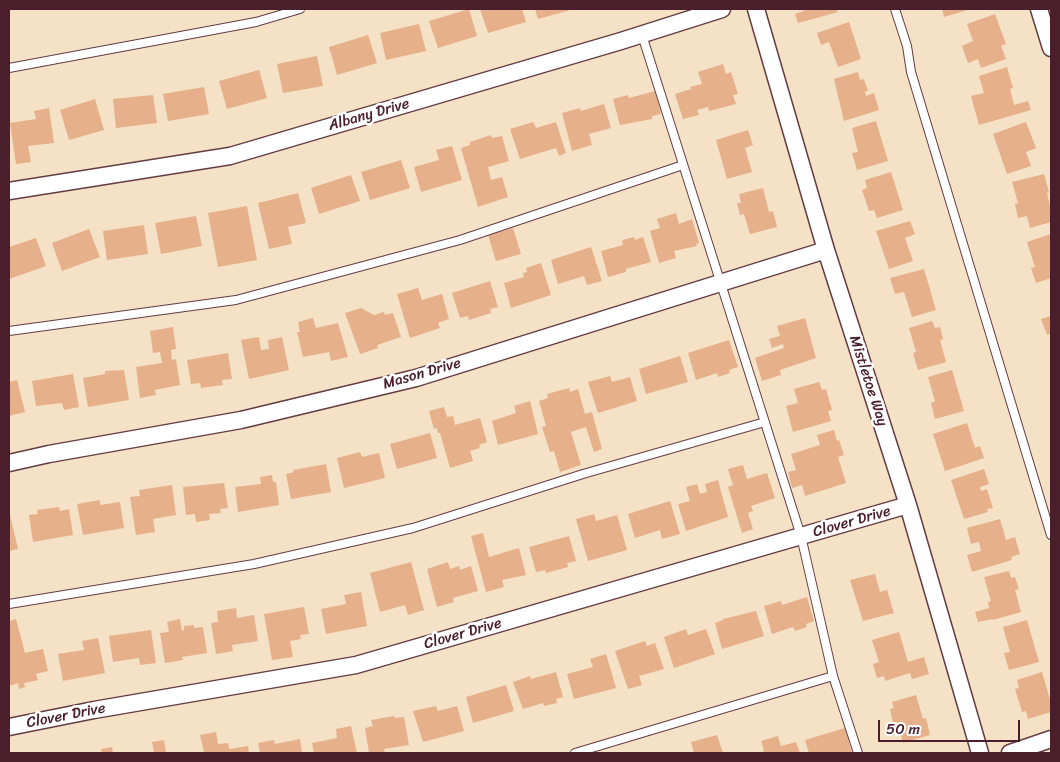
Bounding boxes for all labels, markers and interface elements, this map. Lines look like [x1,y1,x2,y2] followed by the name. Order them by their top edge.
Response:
[326,95,412,135] street label: Albany Drive
[845,333,891,429] street label: Mistletoe Way
[381,354,463,394] street label: Mason Drive
[811,502,893,542] street label: Clover Drive
[422,614,504,654] street label: Clover Drive
[25,700,107,732] street label: Clover Drive
[880,710,1022,742] scale bar
[886,716,920,742] text: 50 m

